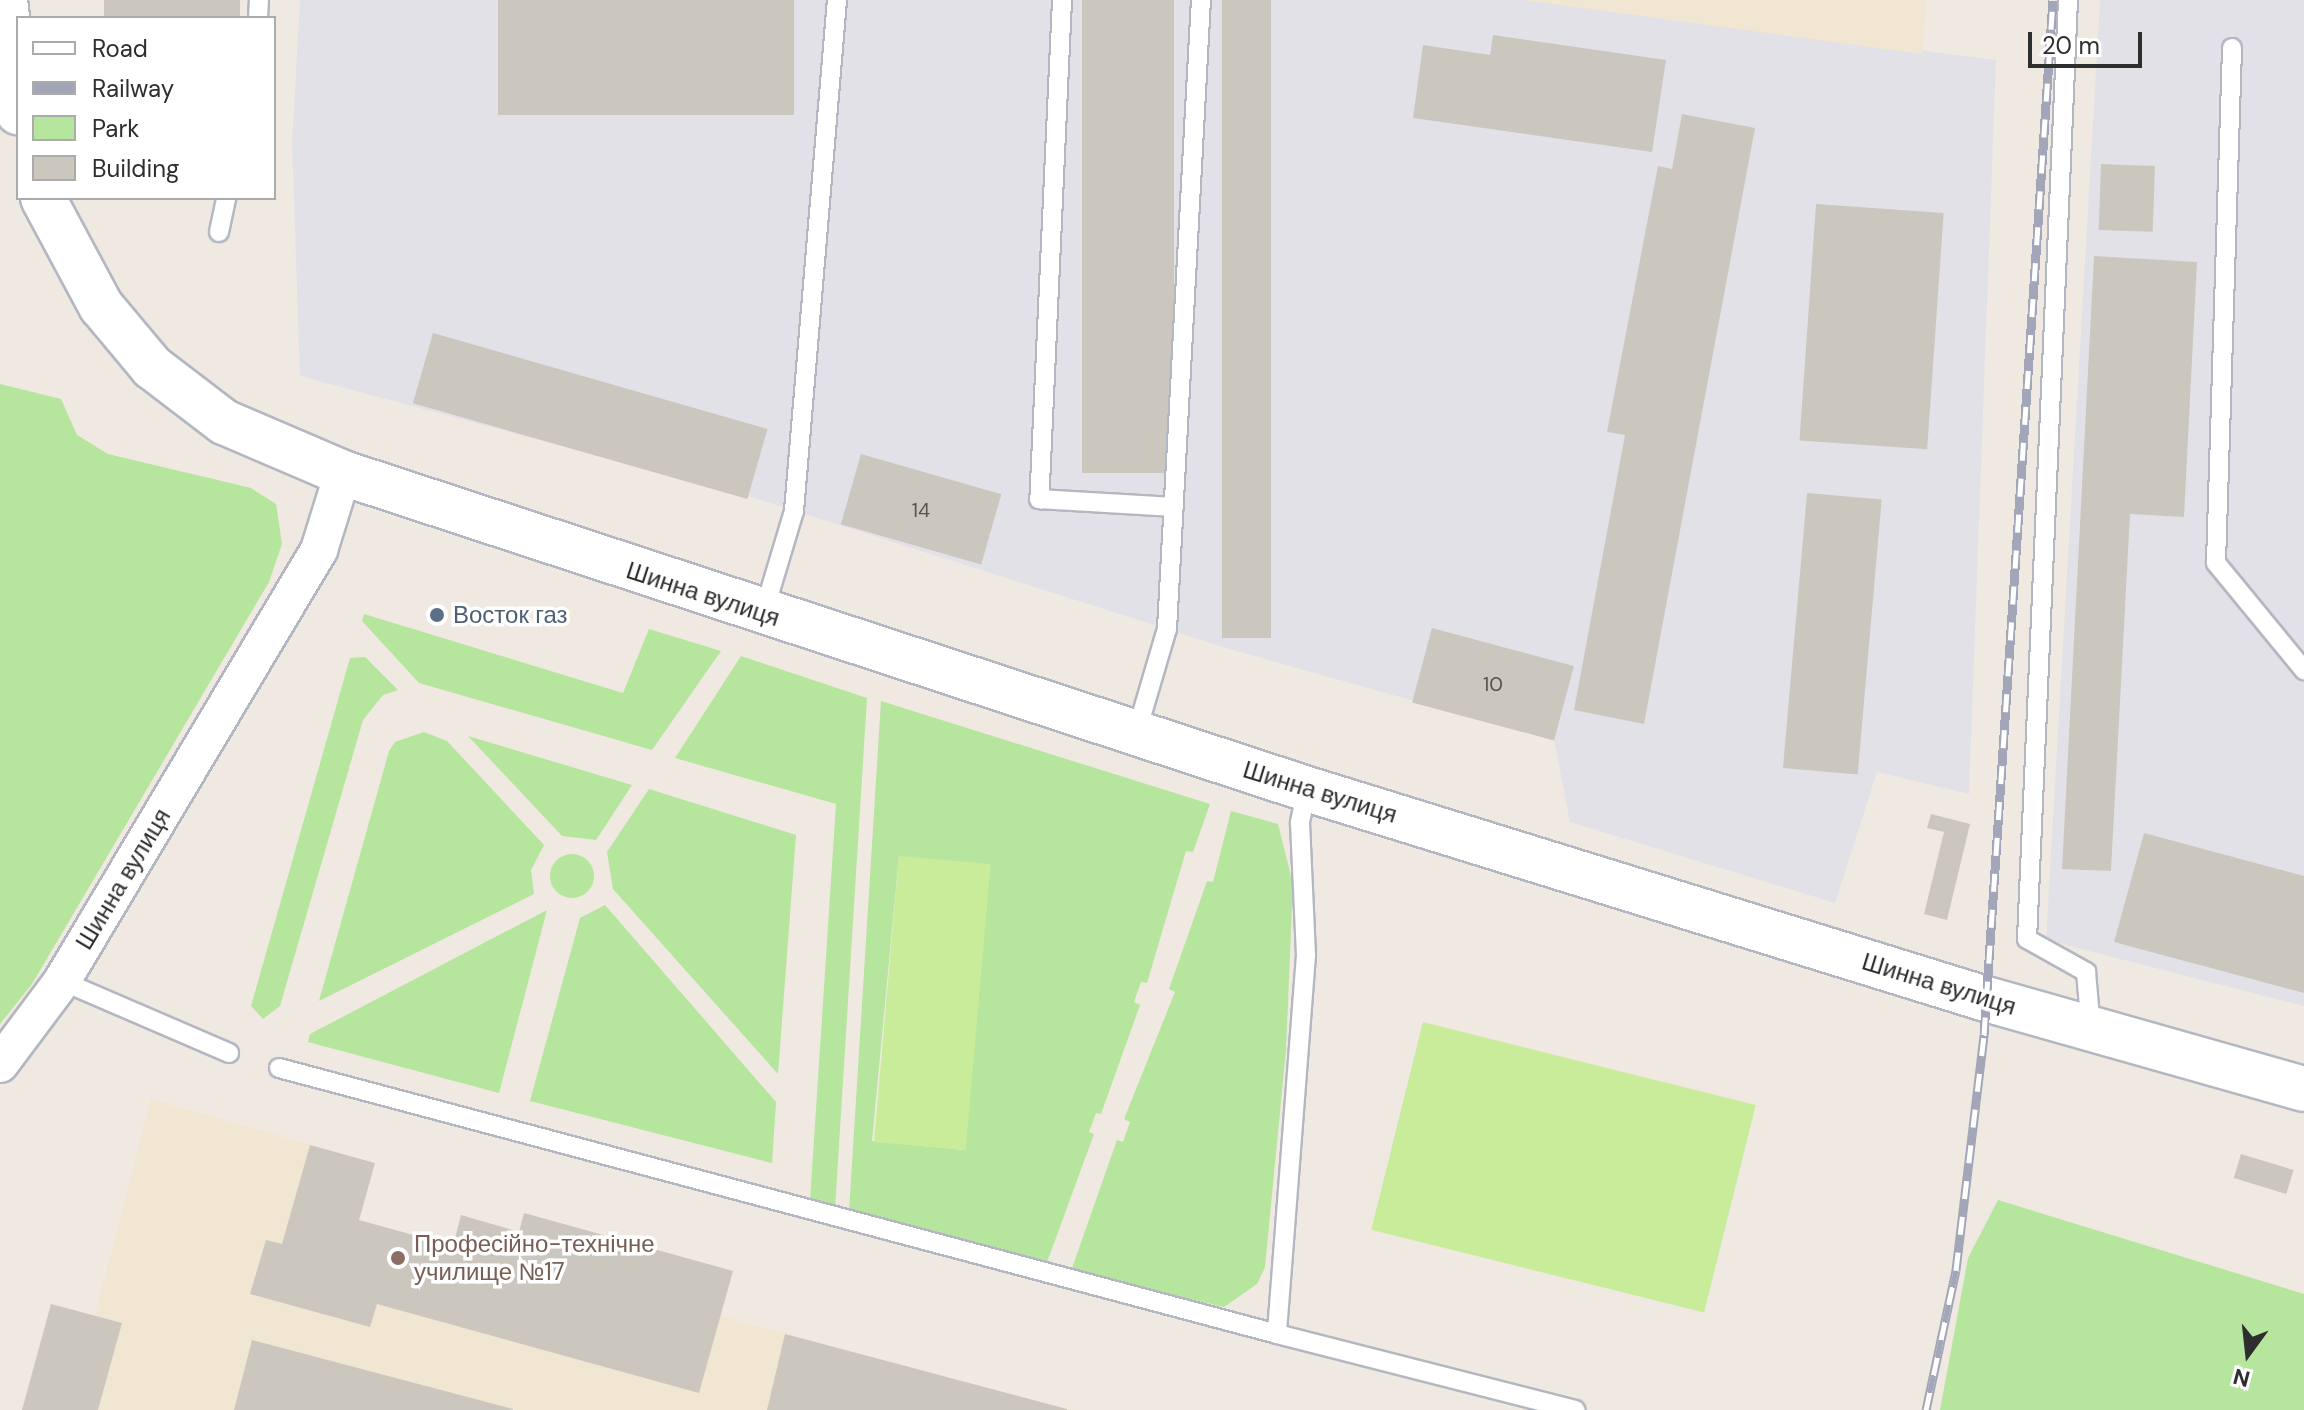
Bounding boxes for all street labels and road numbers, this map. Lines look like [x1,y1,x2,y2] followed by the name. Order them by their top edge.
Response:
[623,556,783,632] street label: Шинна вулиця
[1240,755,1400,829] street label: Шинна вулиця
[70,803,176,955] street label: Шинна вулиця
[1859,947,2019,1021] street label: Шинна вулиця

